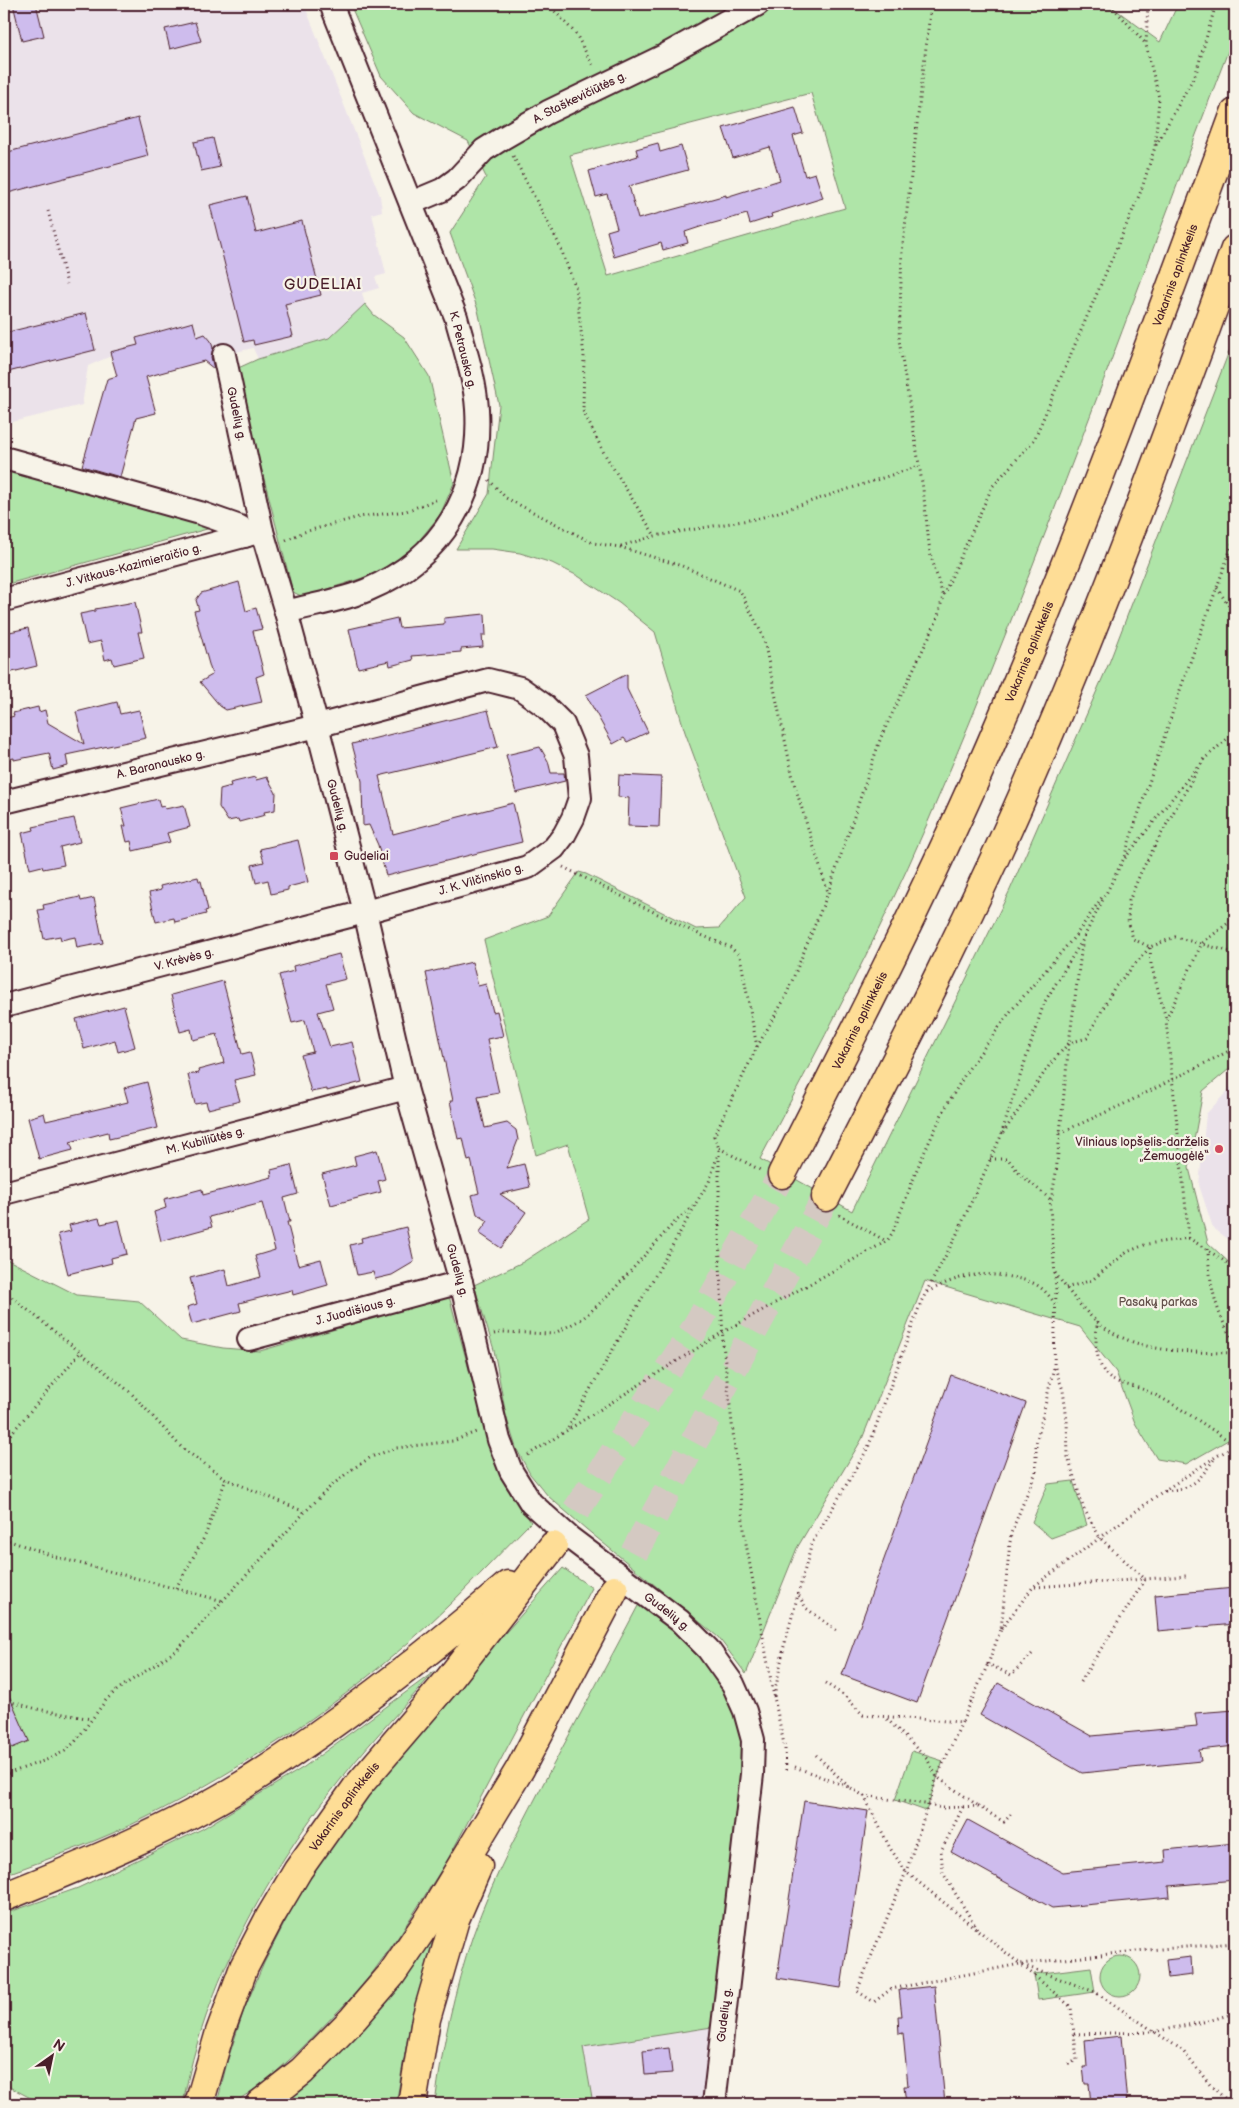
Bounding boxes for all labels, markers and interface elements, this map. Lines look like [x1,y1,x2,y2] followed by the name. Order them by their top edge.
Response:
[530,68,629,127] street label: A. Staškevičiūtės g.
[1150,222,1202,329] street label: Vakarinis aplinkkelis
[284,275,362,294] district label: GUDELIAI
[446,310,479,391] street label: K. Petrausko g.
[223,385,249,442] street label: Gudelių g.
[64,541,203,591] street label: J. Vitkaus-Kazimieraičio g.
[1002,599,1058,705] street label: Vakarinis aplinkkelis
[115,747,206,782] street label: A. Baranausko g.
[323,777,351,834] street label: Gudelių g.
[344,849,389,864] place label: Gudeliai
[328,850,340,862] marker: Gudeliai
[437,860,525,899] street label: J. K. Vilčinskio g.
[153,944,215,975] street label: V. Krėvės g.
[829,969,891,1072] street label: Vakarinis aplinkkelis
[165,1124,246,1158] street label: M. Kubiliūtės g.
[1075,1135,1209,1164] place label: Vilniaus lopšelis-darželis „Žemuogėlė“
[1213,1143,1225,1155] marker: Vilniaus lopšelis-darželis „Žemuogėlė“
[443,1242,471,1299] street label: Gudelių g.
[314,1293,397,1329] street label: J. Juodišiaus g.
[1118,1295,1198,1310] park label: Pasakų parkas
[641,1589,693,1635] street label: Gudelių g.
[307,1759,383,1855] street label: Vakarinis aplinkkelis
[714,1987,735,2043] street label: Gudelių g.
[28,2030,78,2080] north arrow
[50,2036,68,2056] text: N

